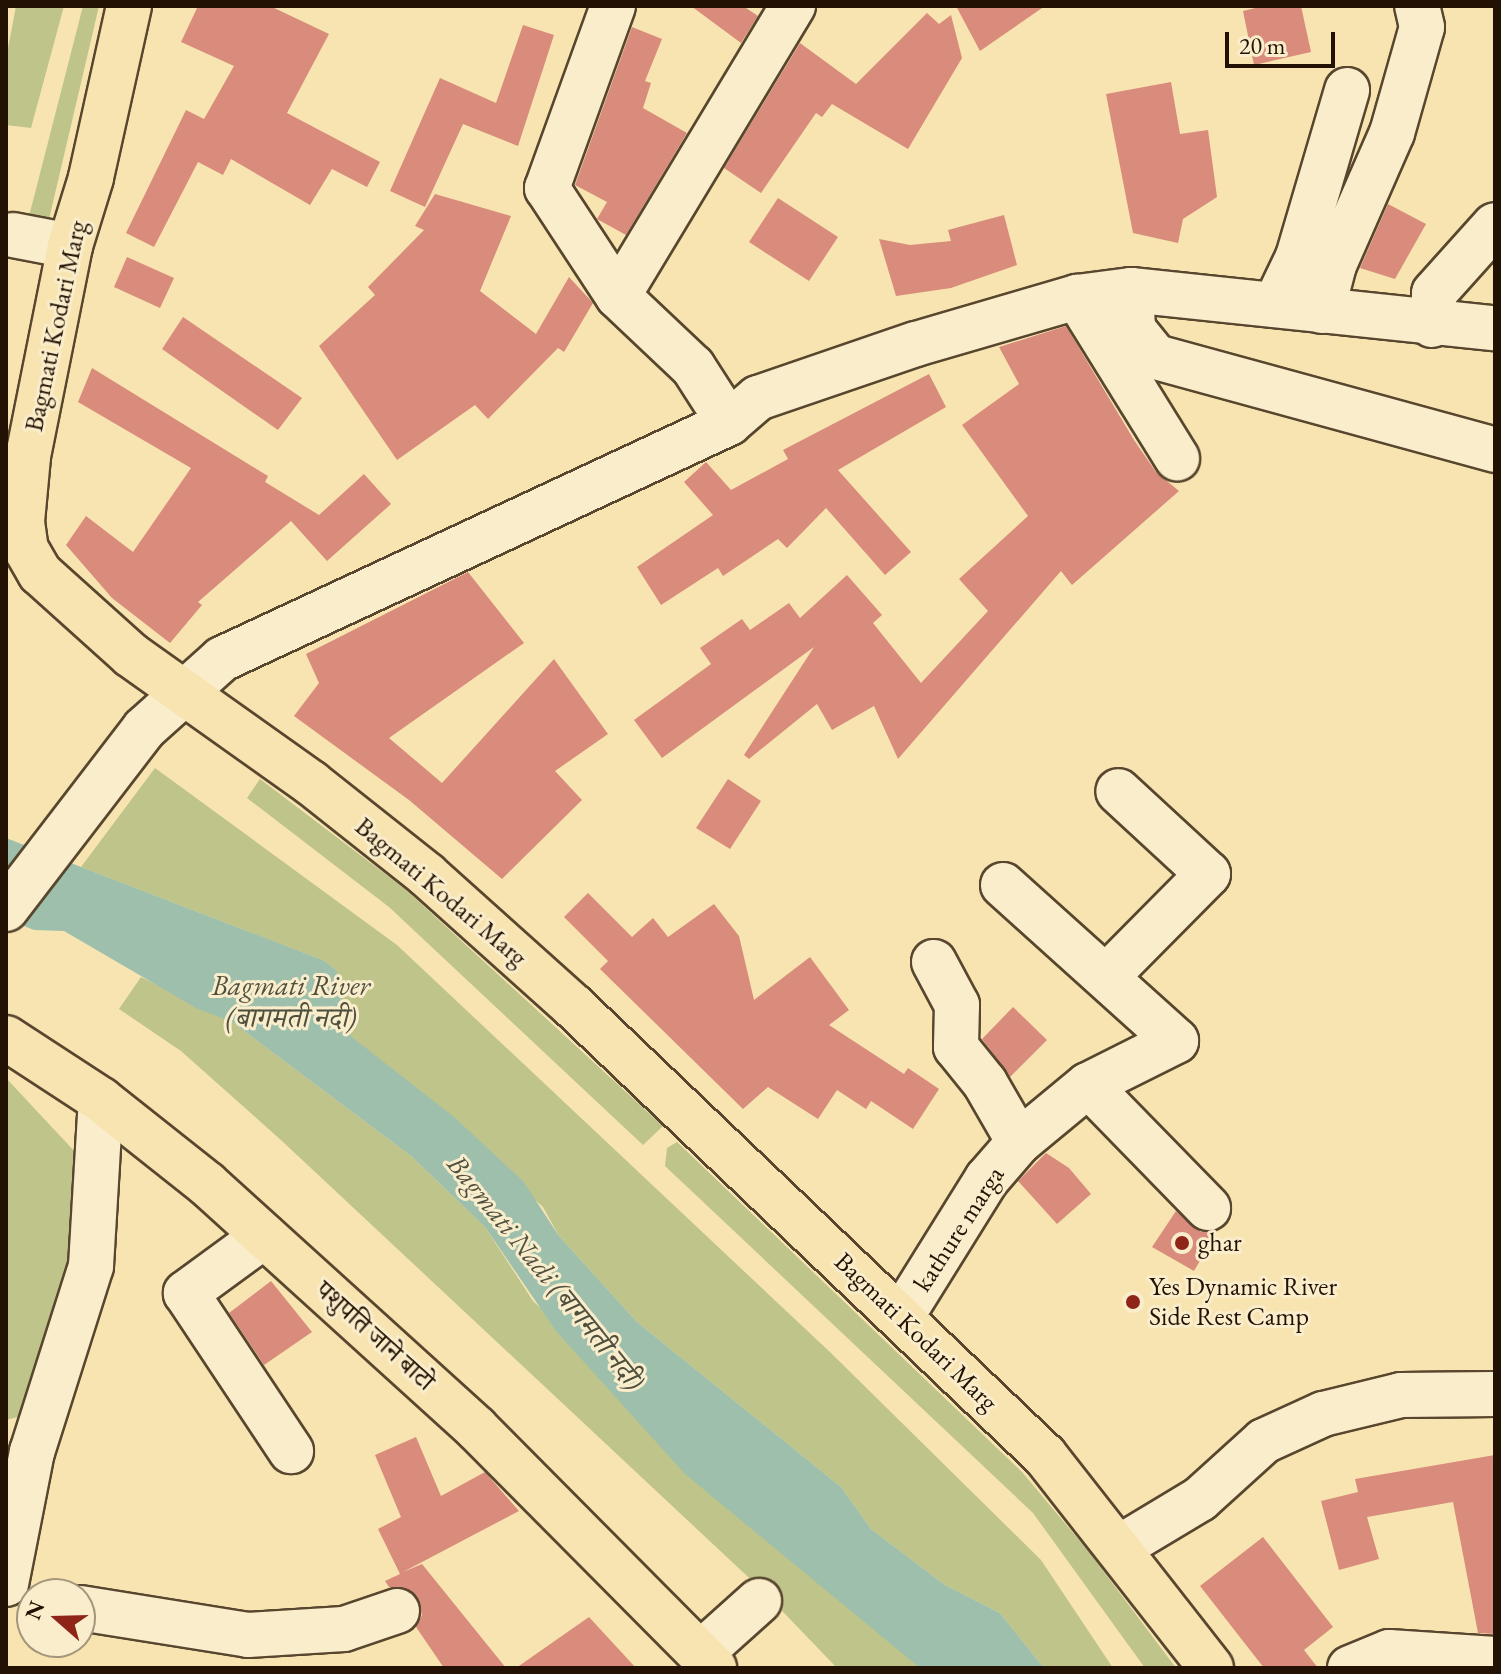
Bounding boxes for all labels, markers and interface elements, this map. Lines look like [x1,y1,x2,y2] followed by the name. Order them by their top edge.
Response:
[1229,16,1339,66] scale bar
[1239,30,1286,61] text: 20 m
[18,218,94,434] street label: Bagmati Kodari Marg
[349,811,533,973] street label: Bagmati Kodari Marg
[212,968,370,1034] water label: Bagmati River (बागमती नदी)
[441,1147,651,1397] water label: Bagmati Nadi (बागमती नदी)
[907,1161,1011,1297] street label: kathure marga
[1198,1227,1242,1259] place label: ghar
[1173,1234,1191,1252] marker: ghar
[828,1246,1004,1418] street label: Bagmati Kodari Marg
[1149,1271,1337,1332] place label: Yes Dynamic River Side Rest Camp
[309,1274,441,1398] street label: पशुपति जाने बाटो
[1124,1293,1142,1311] marker: Yes Dynamic River Side Rest Camp
[16,1578,96,1658] north arrow
[18,1597,52,1624] text: N

